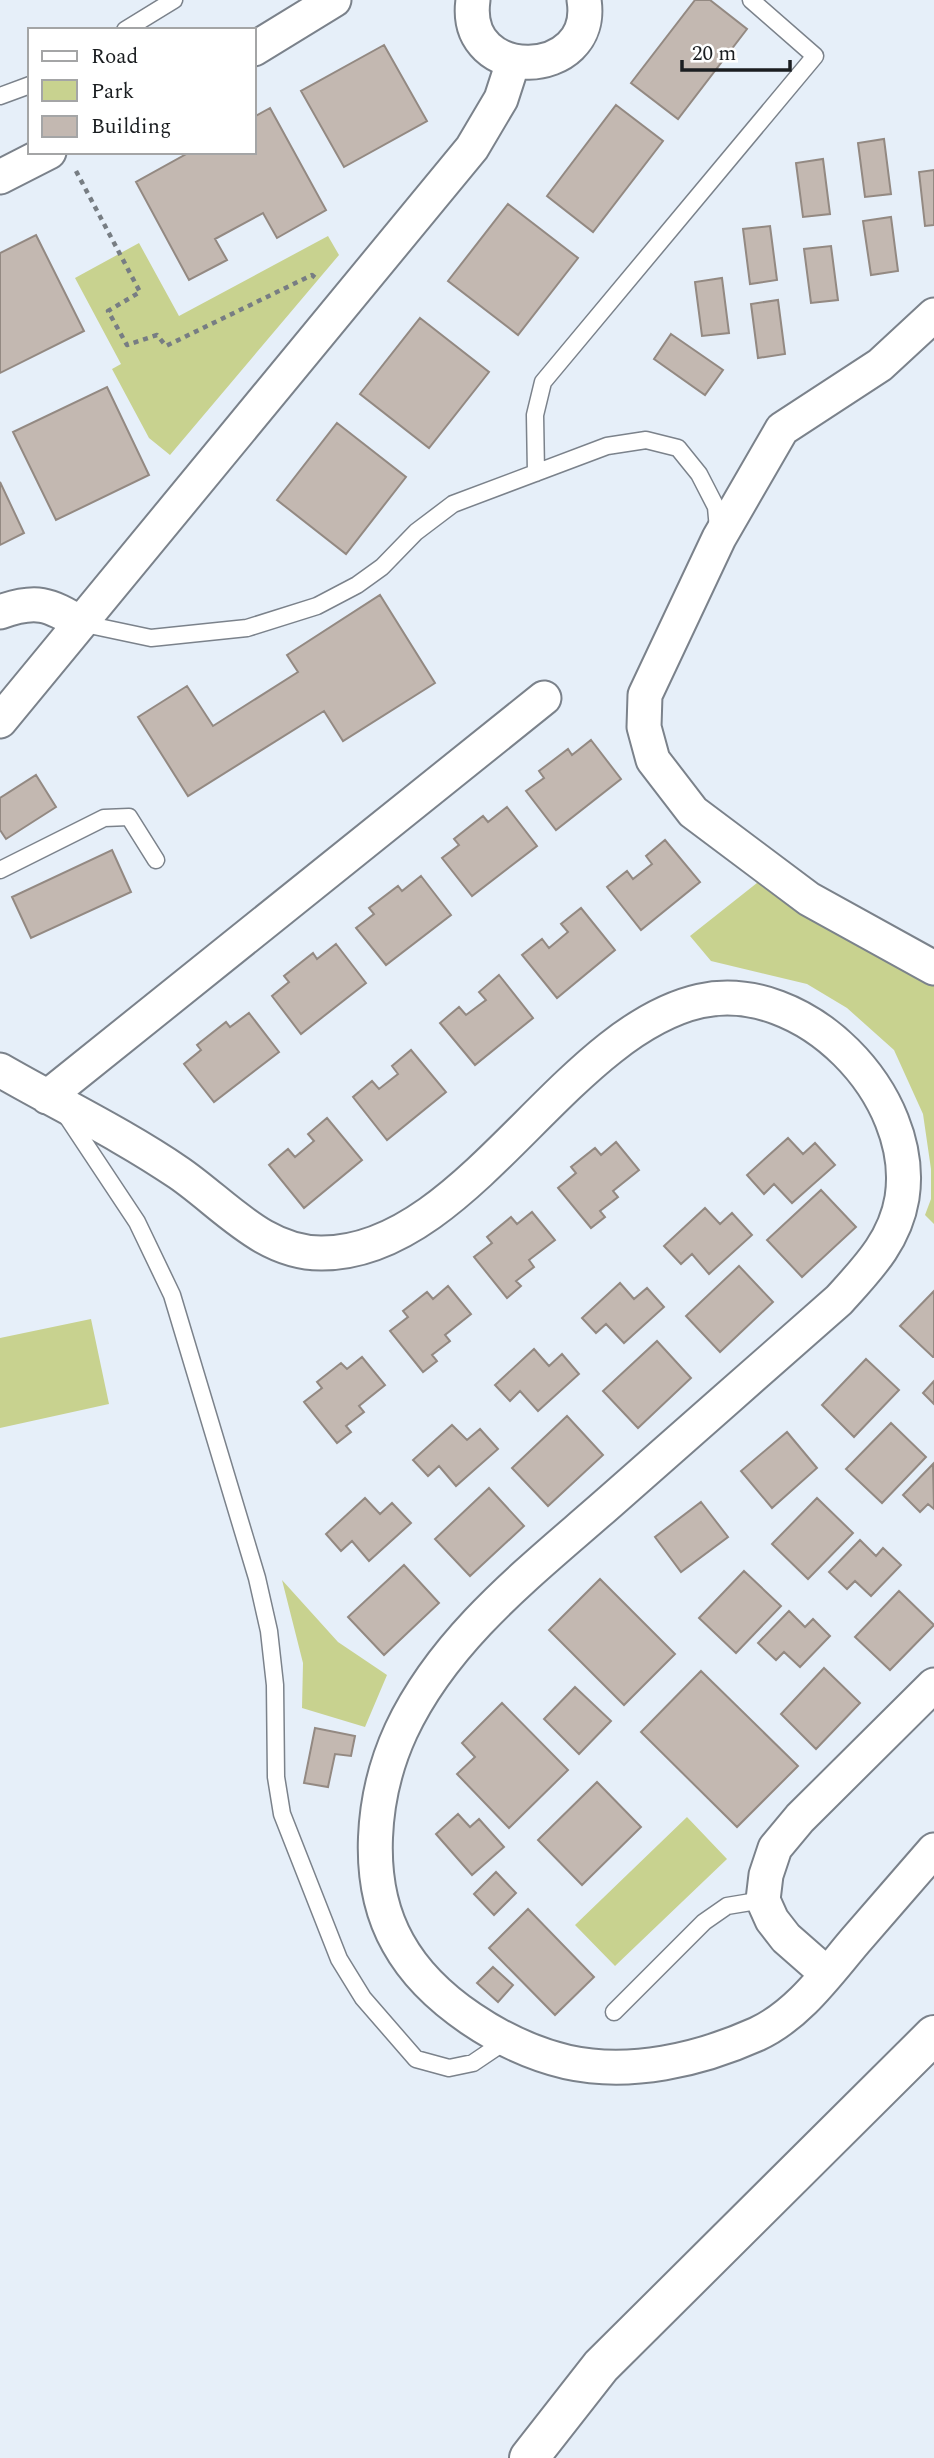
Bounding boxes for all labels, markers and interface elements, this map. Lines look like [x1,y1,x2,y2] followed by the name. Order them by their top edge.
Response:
[28,28,256,154] legend
[682,28,790,72] scale bar
[692,38,736,70] text: 20 m
[91,41,138,73] text: Road
[91,76,135,108] text: Park
[91,111,171,143] text: Building

